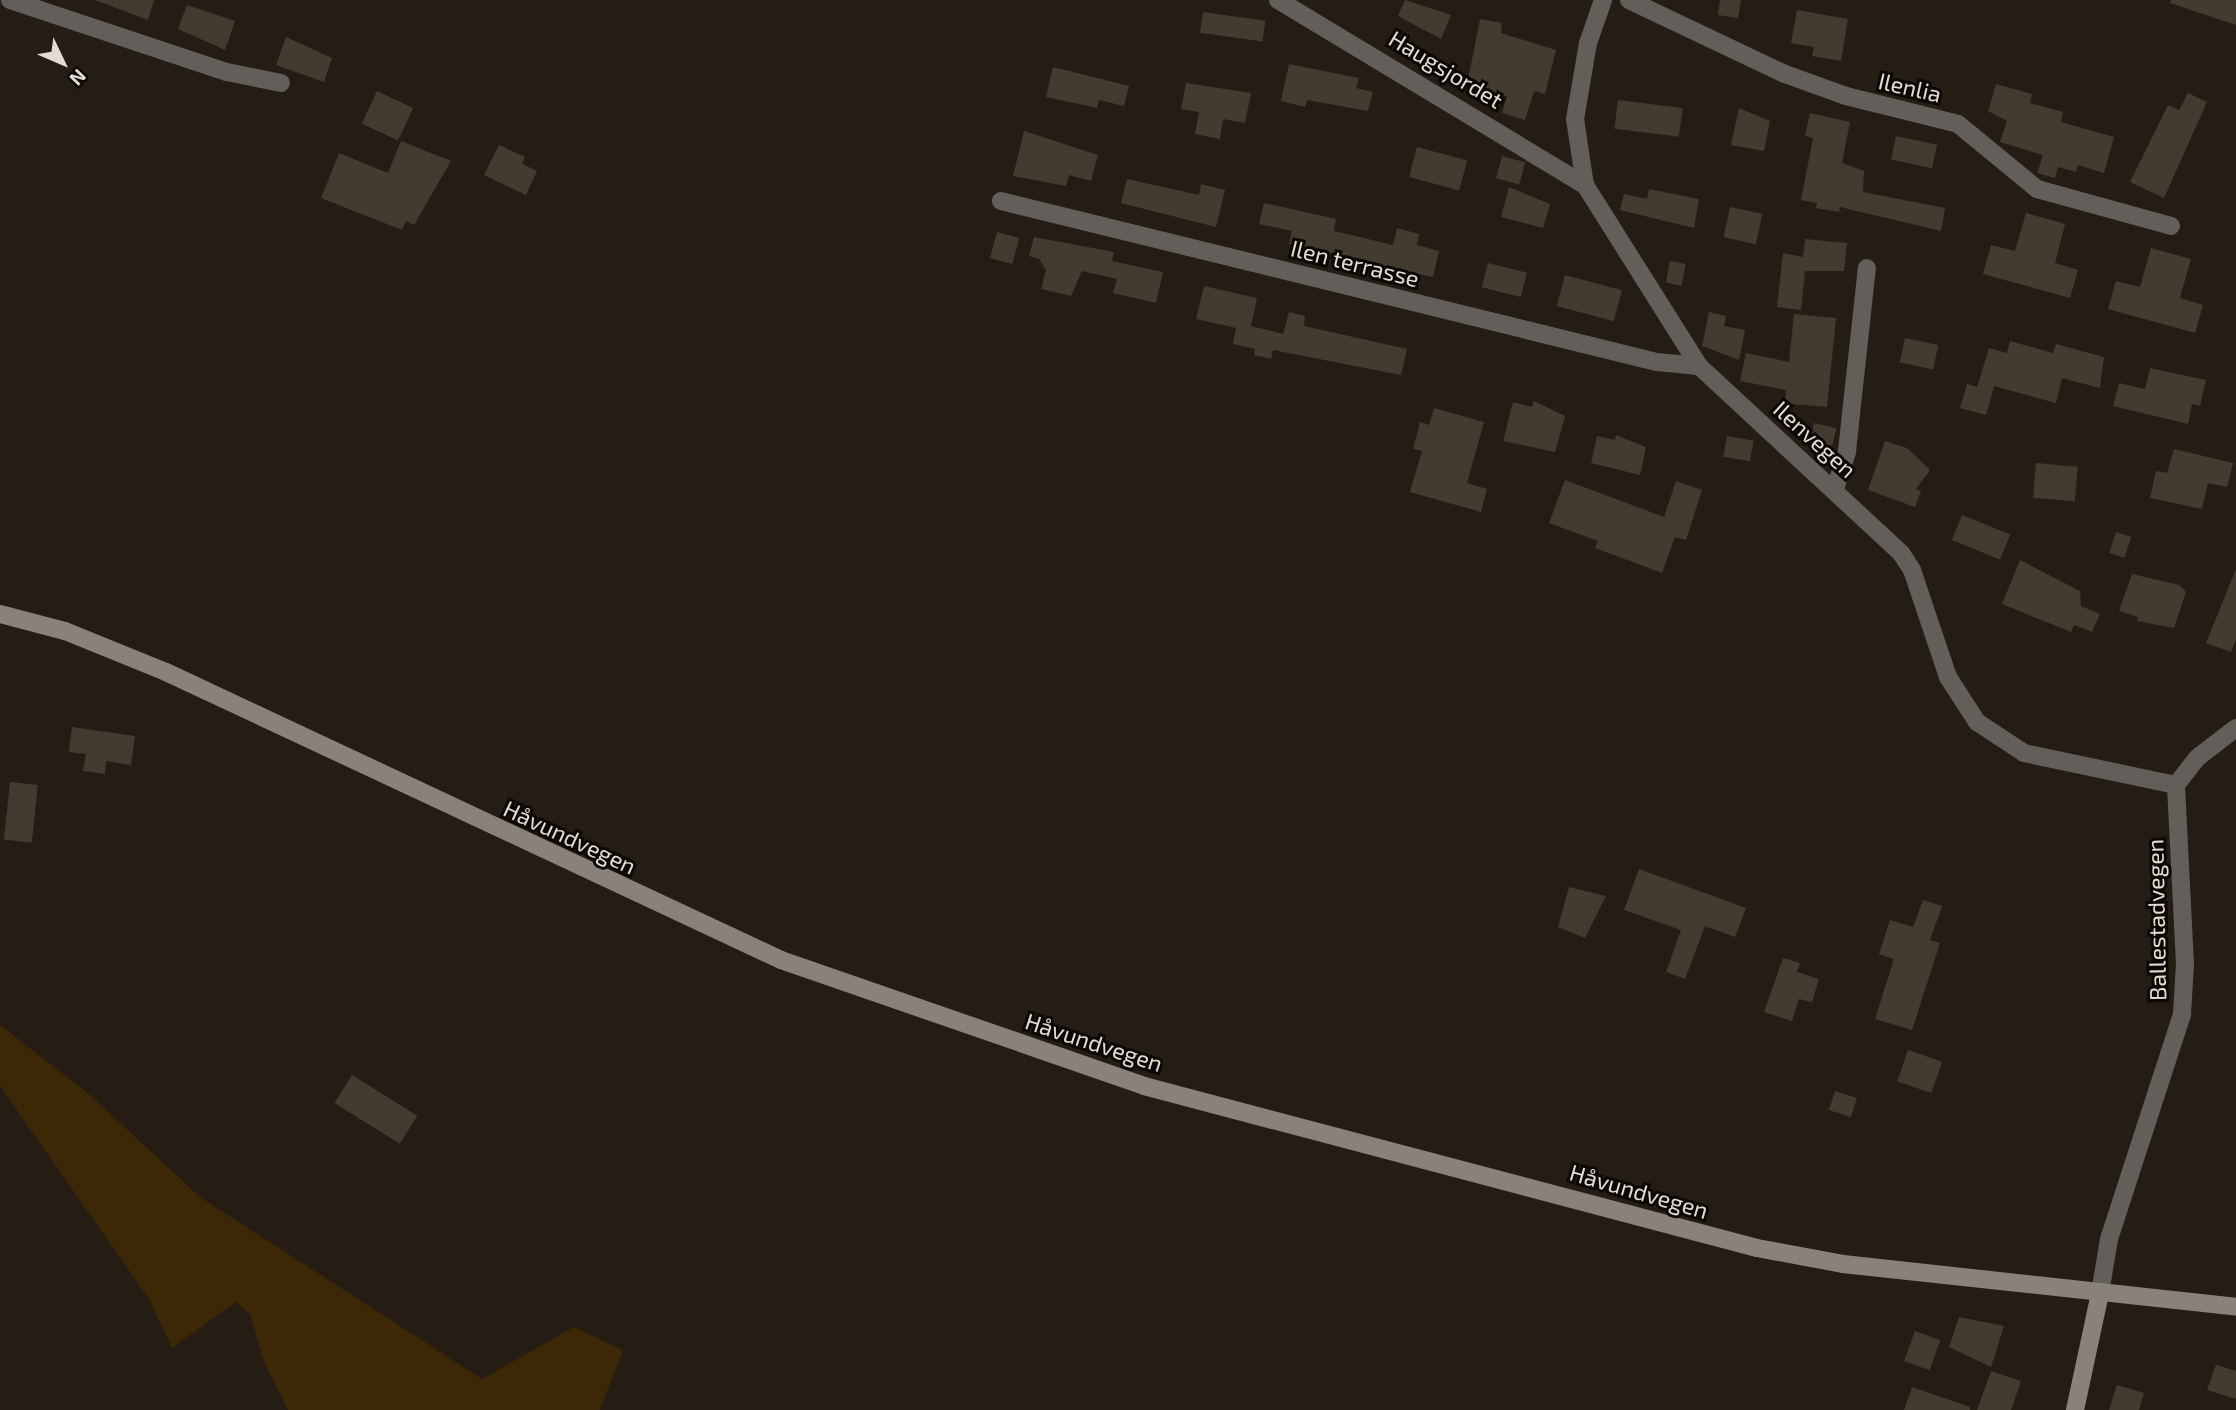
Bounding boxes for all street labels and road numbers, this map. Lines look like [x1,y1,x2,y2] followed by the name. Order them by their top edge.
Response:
[1384,24,1508,114] street label: Haugsjordet
[1876,66,1944,108] street label: Ilenlia
[1288,234,1422,292] street label: Ilen terrasse
[1768,395,1862,483] street label: Ilenvegen
[500,794,640,880] street label: Håvundvegen
[2141,839,2171,1001] street label: Ballestadvegen
[1022,1007,1166,1077] street label: Håvundvegen
[1567,1158,1711,1224] street label: Håvundvegen

